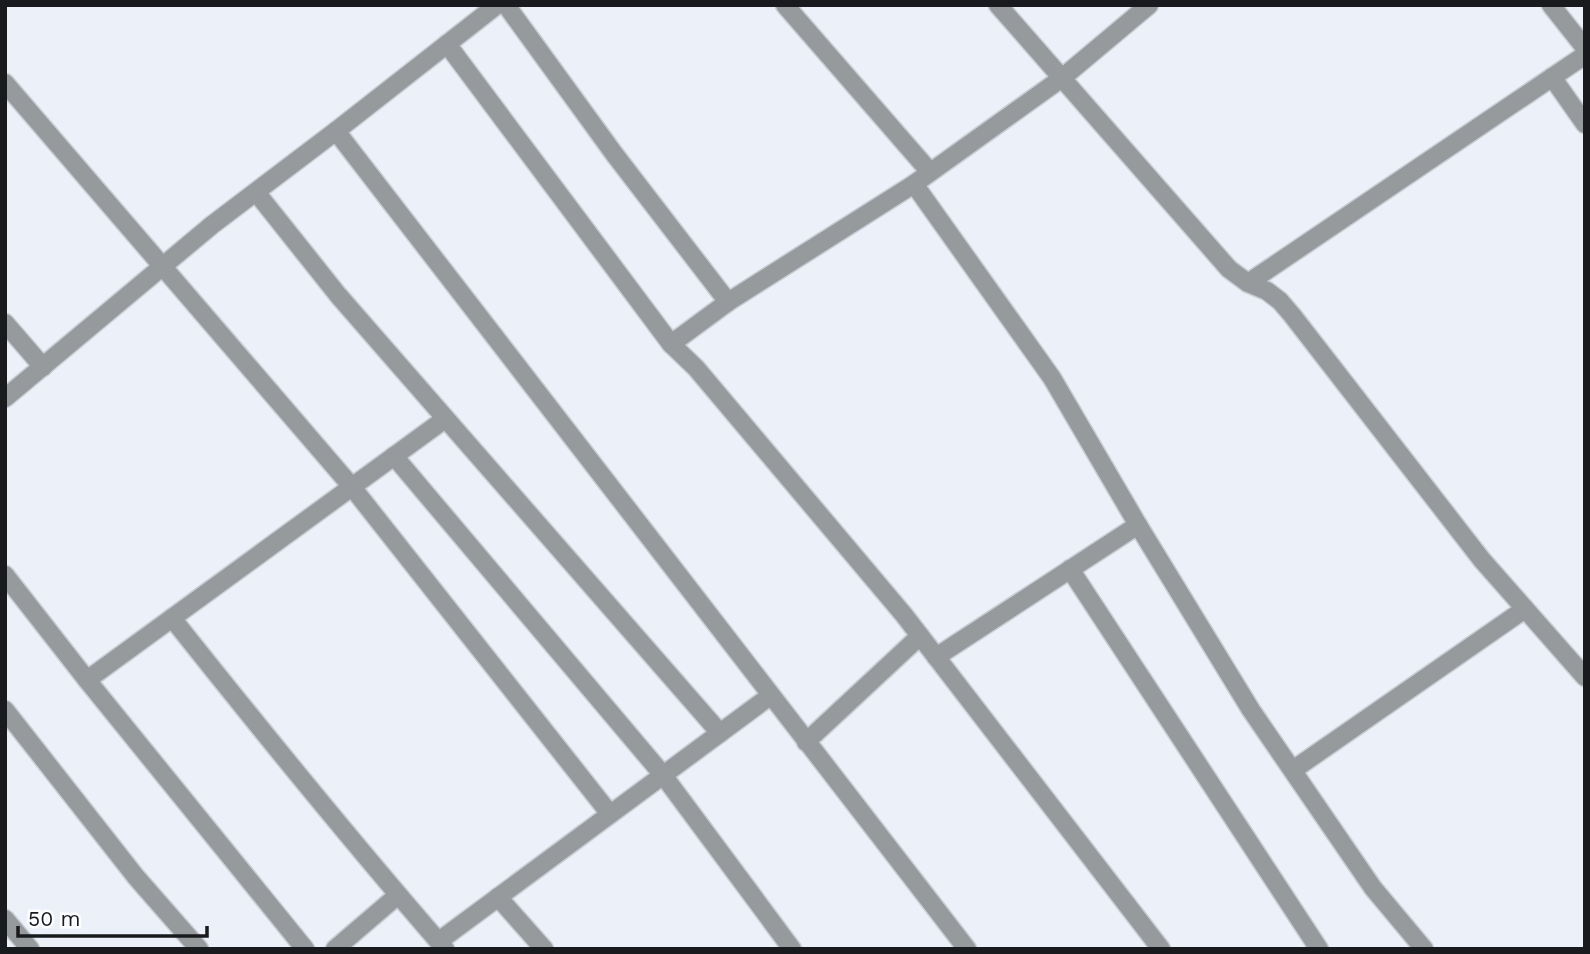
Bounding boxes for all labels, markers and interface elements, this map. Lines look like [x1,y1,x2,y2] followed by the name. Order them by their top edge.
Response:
[18,894,206,938] scale bar
[28,906,80,931] text: 50 m

